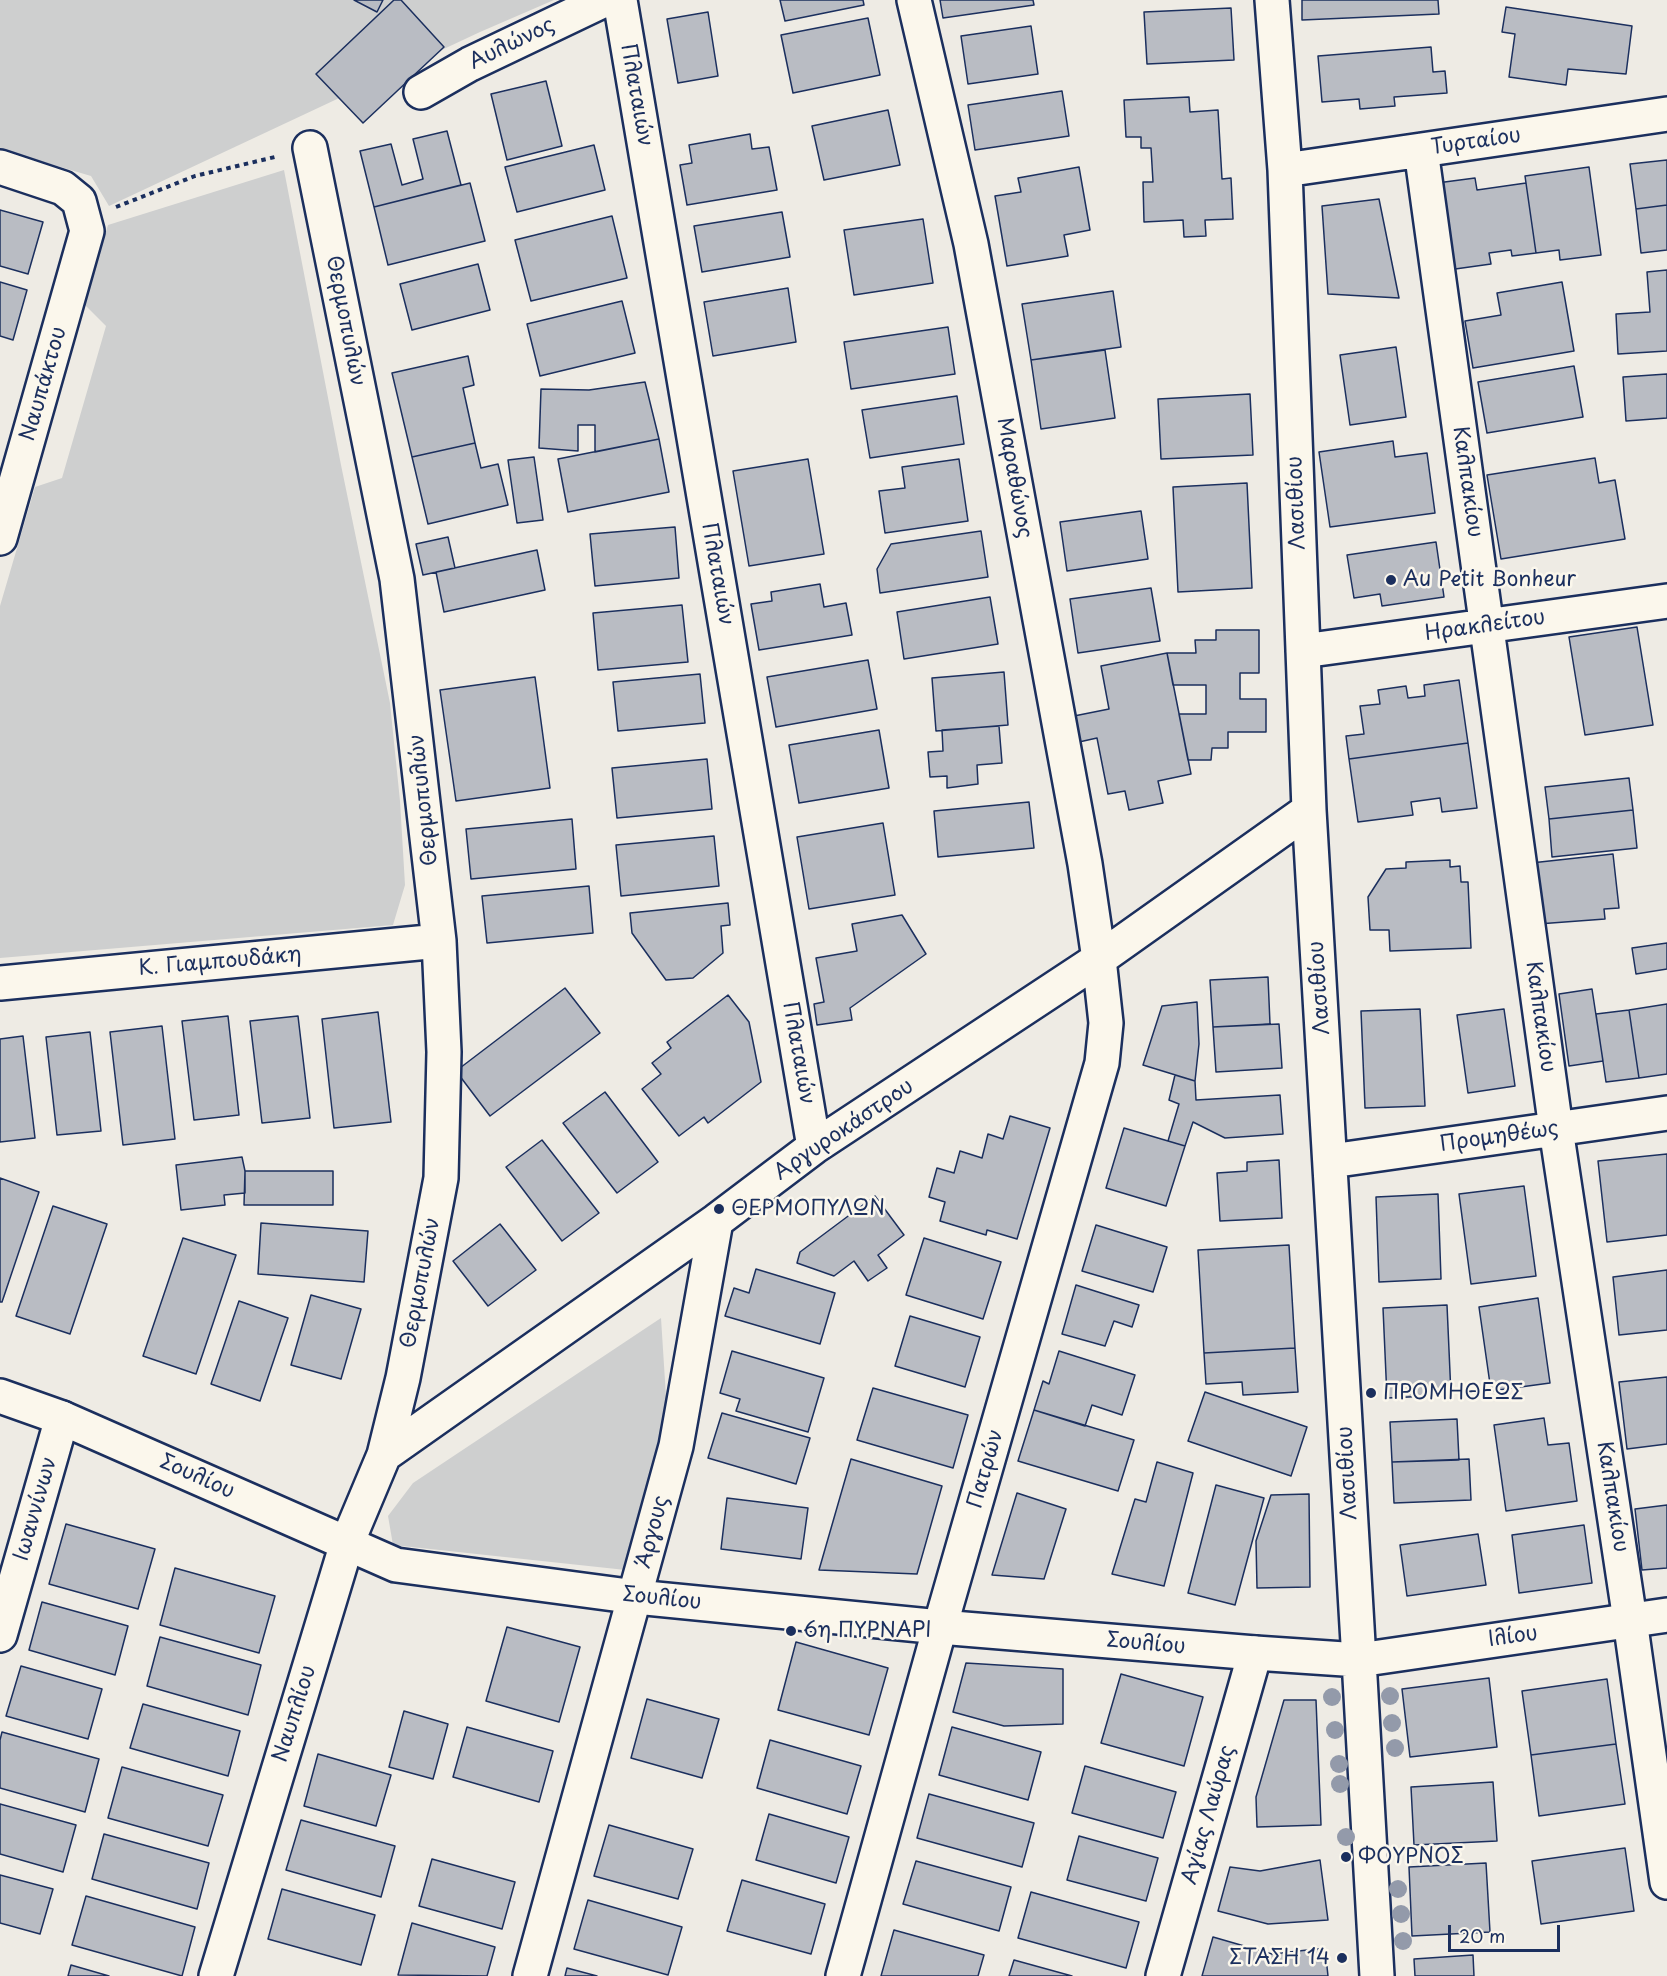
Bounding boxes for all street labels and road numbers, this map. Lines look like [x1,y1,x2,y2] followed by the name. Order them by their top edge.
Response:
[465,13,559,75] street label: Αυλώνος
[615,41,657,149] street label: Πλαταιών
[1429,123,1523,161] street label: Τυρταίου
[320,254,370,388] street label: Θερμοπυλών
[16,324,72,444] street label: Ναυπάκτου
[991,416,1037,540] street label: Μαραθώνος
[1447,425,1487,539] street label: Καλπακίου
[1283,455,1311,551] street label: Λασιθίου
[696,520,738,628] street label: Πλαταιών
[1423,605,1547,647] street label: Ηρακλείτου
[405,733,443,867] street label: Θερμοπυλών
[1304,940,1336,1036] street label: Λασιθίου
[137,942,303,982] street label: Κ. Γιαμπουδάκη
[1520,960,1560,1074] street label: Καλπακίου
[777,999,819,1107] street label: Πλαταιών
[769,1074,919,1186] street label: Αργυροκάστρου
[1438,1116,1560,1158] street label: Προμηθέως
[396,1216,446,1350] street label: Θερμοπυλών
[1333,1425,1363,1521] street label: Λασιθίου
[963,1427,1009,1511] street label: Πατρών
[1591,1440,1633,1554] street label: Καλπακίου
[156,1449,238,1505] street label: Σουλίου
[9,1454,63,1564] street label: Ιωαννίνων
[631,1493,675,1571] street label: Άργους
[621,1582,703,1616] street label: Σουλίου
[1487,1621,1539,1653] street label: Ιλίου
[1105,1628,1187,1660] street label: Σουλίου
[268,1662,322,1766] street label: Ναυπλίου
[1177,1743,1241,1887] street label: Αγίας Λαύρας

